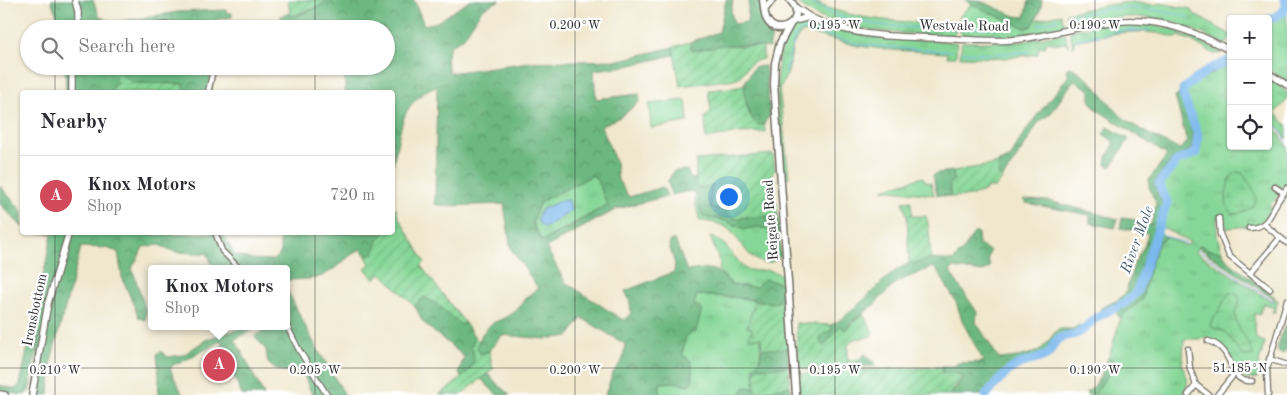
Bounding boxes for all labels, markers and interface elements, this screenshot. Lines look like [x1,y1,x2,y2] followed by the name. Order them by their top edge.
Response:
[1227,15,1272,150] map controls
[1227,15,1272,60] button: +
[919,18,1009,34] street label: Westvale Road
[810,19,861,32] text: 0.195°W
[20,20,395,75] search box
[550,20,601,32] text: 0.200°W
[1070,20,1121,32] text: 0.190°W
[38,34,66,62] icon: search
[78,38,175,57] text: Search here
[1227,60,1272,105] button: −
[1227,105,1272,150] button: locate
[40,112,108,133] text: Nearby
[87,176,196,195] text: Knox Motors
[761,179,781,261] street label: Reigate Road
[716,184,742,210] your location
[50,188,62,204] text: A
[330,188,375,204] text: 720 m
[87,199,122,215] text: Shop
[1119,204,1157,277] water label: River Mole
[148,265,290,330] popup
[20,272,50,348] street label: Ironsbottom
[165,278,273,297] text: Knox Motors
[165,301,199,317] text: Shop
[203,346,235,384] pin: A
[1213,362,1267,375] text: 51.185°N
[290,364,341,377] text: 0.205°W
[810,364,861,377] text: 0.195°W
[30,365,81,377] text: 0.210°W
[550,365,601,377] text: 0.200°W
[1070,365,1121,377] text: 0.190°W

